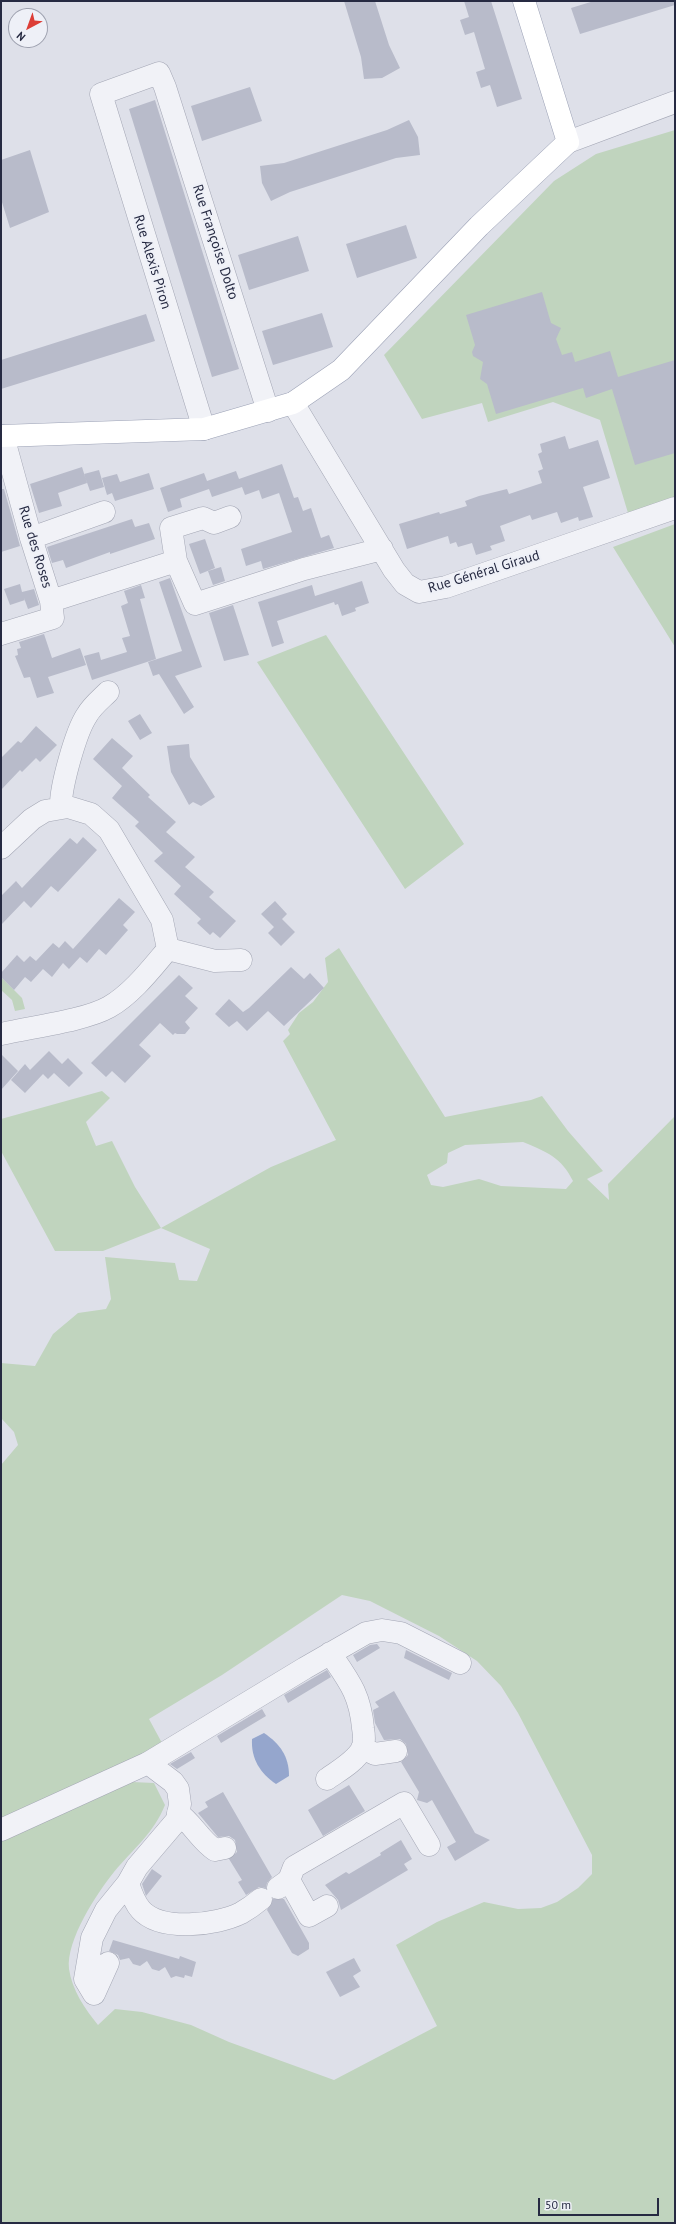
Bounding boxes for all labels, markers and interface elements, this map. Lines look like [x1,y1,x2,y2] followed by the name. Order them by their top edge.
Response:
[8,8,48,48] north arrow
[13,29,28,44] text: N
[188,182,242,302] street label: Rue Françoise Dolto
[130,213,174,311] street label: Rue Alexis Piron
[15,504,55,590] street label: Rue des Roses
[426,547,542,597] street label: Rue Général Giraud
[540,2190,661,2216] scale bar
[545,2197,571,2212] text: 50 m

